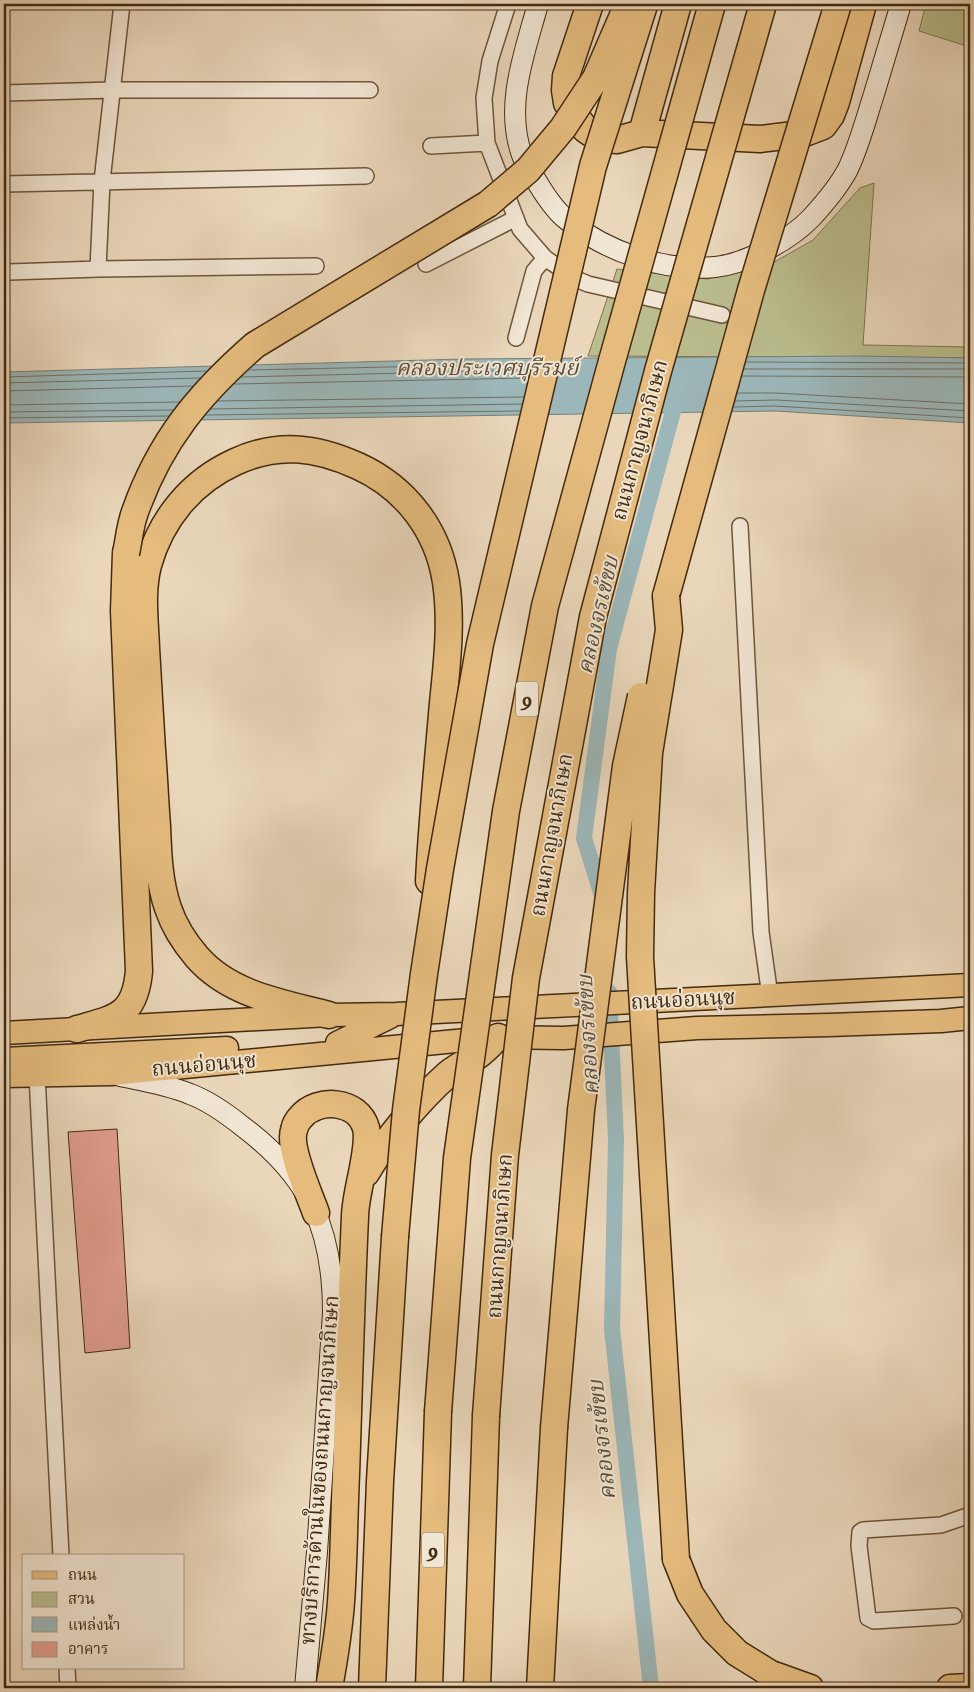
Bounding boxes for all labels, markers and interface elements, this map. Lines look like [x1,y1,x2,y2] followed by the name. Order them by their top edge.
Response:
[396,354,582,382] water label: คลองประเวศบุรีรมย์
[606,357,674,523] street label: ถนนกาญจนาภิเษก
[571,552,625,677] water label: คลองจรเข้ขบ
[516,682,538,716] road number: 9
[524,751,580,919] street label: ถนนกาญจนาภิเษก
[571,973,605,1096] water label: คลองจรเข้ขบ
[630,984,736,1016] street label: ถนนอ่อนนุช
[151,1047,257,1083] street label: ถนนอ่อนนุช
[481,1153,519,1319] street label: ถนนกาญจนาภิเษก
[292,1294,346,1646] street label: ทางบริการด้านในของถนนกาญจนาภิเษก
[582,1377,622,1501] water label: คลองจรเข้ขบ
[422,1532,444,1568] road number: 9
[22,1554,185,1670] legend
[68,1566,97,1585] text: ถนน
[68,1590,95,1609] text: สวน
[68,1614,120,1635] text: แหล่งน้ำ
[68,1640,108,1659] text: อาคาร

